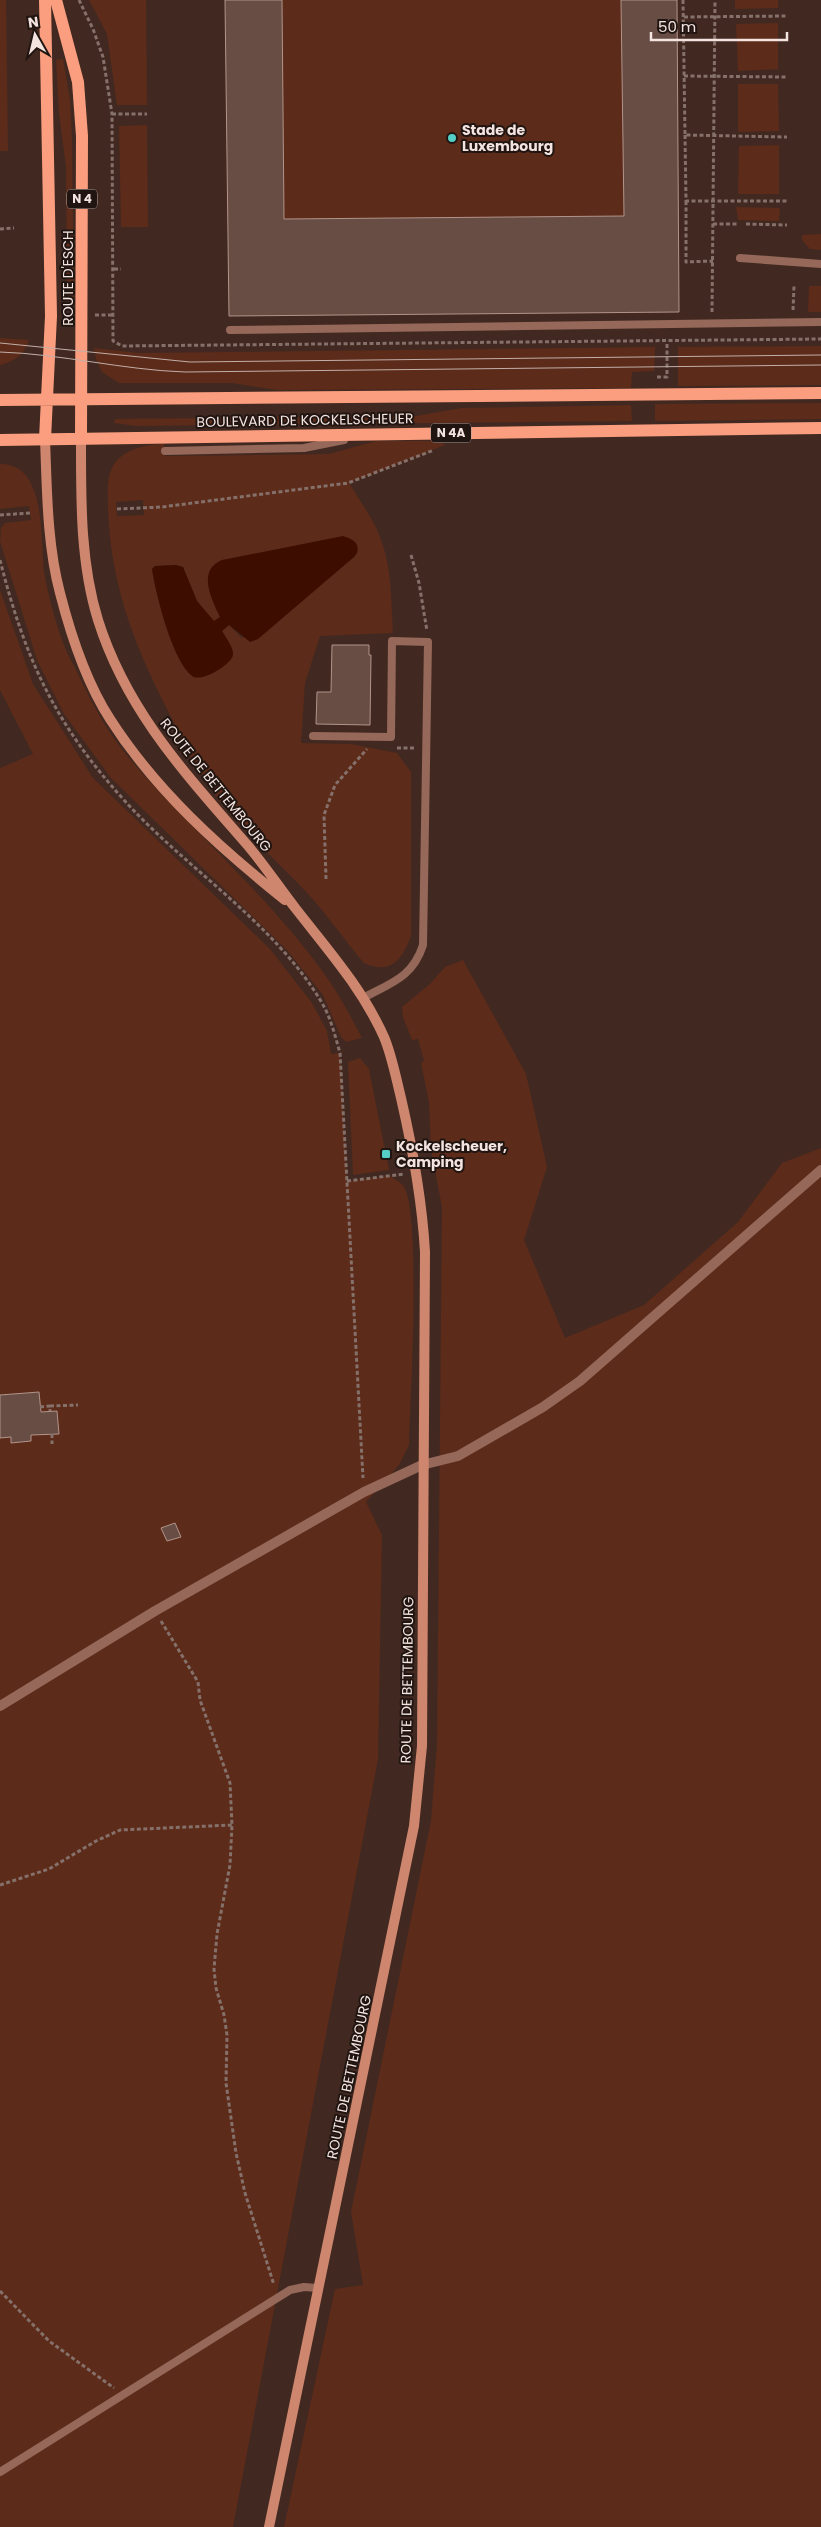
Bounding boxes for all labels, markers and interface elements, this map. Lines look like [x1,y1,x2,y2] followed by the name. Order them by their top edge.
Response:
[10,10,60,60] north arrow
[651,10,787,42] scale bar
[27,11,40,33] text: N
[658,16,696,37] text: 50 m
[462,120,553,156] place label: Stade de Luxembourg
[446,132,458,144] marker: Stade de Luxembourg
[67,190,97,208] road number: N 4
[58,230,78,326] street label: ROUTE D'ESCH
[196,408,414,432] street label: BOULEVARD DE KOCKELSCHEUER
[431,423,471,442] road number: N 4A
[156,714,276,856] street label: ROUTE DE BETTEMBOURG
[396,1136,507,1172] place label: Kockelscheuer, Camping
[380,1148,392,1160] marker: Kockelscheuer, Camping
[396,1596,418,1764] street label: ROUTE DE BETTEMBOURG
[322,1993,376,2161] street label: ROUTE DE BETTEMBOURG

